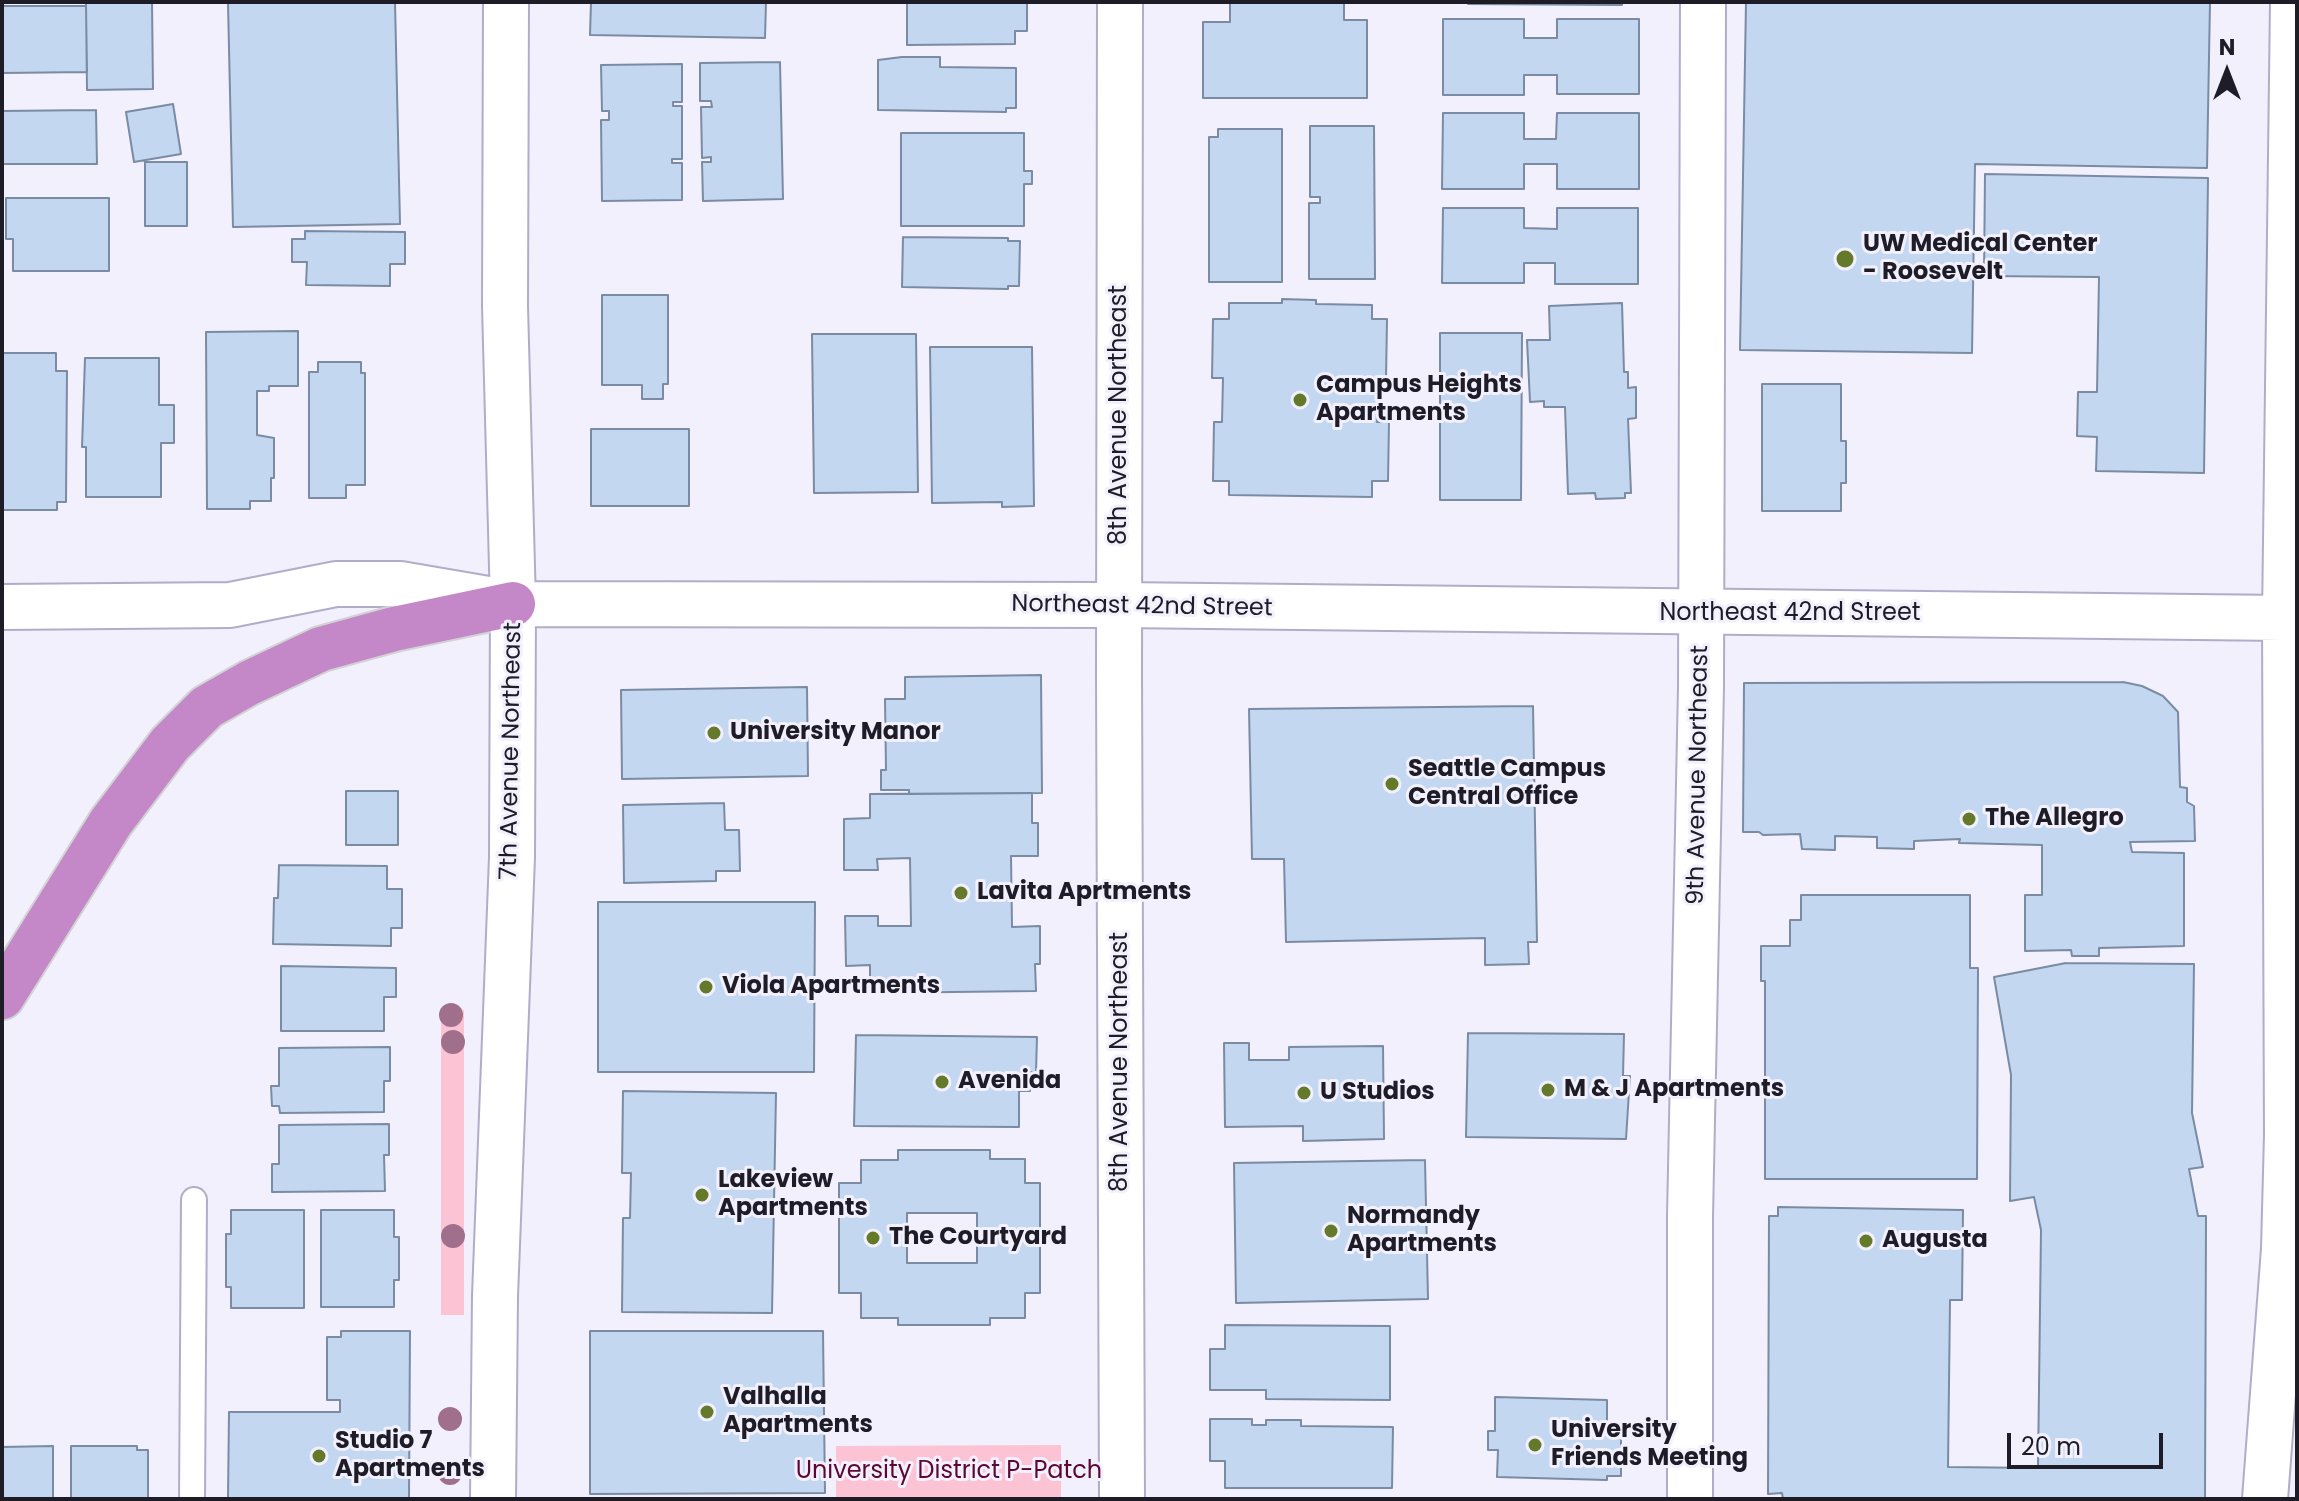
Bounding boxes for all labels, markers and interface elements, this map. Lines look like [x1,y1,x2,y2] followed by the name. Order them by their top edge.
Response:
[2187,32,2267,112] north arrow
[2219,32,2235,63] text: N
[1863,231,2097,287] place label: UW Medical Center - Roosevelt
[1834,248,1856,270] marker: UW Medical Center - Roosevelt
[1106,285,1134,545] street label: 8th Avenue Northeast
[1316,372,1522,428] place label: Campus Heights Apartments
[1291,391,1309,409] marker: Campus Heights Apartments
[1011,590,1273,624] street label: Northeast 42nd Street
[1659,600,1921,628] street label: Northeast 42nd Street
[495,622,529,880] street label: 7th Avenue Northeast
[1682,645,1716,905] street label: 9th Avenue Northeast
[730,719,941,747] place label: University Manor
[705,724,723,742] marker: University Manor
[1408,756,1606,812] place label: Seattle Campus Central Office
[1383,775,1401,793] marker: Seattle Campus Central Office
[1985,805,2124,833] place label: The Allegro
[1960,810,1978,828] marker: The Allegro
[977,879,1191,907] place label: Lavita Aprtments
[952,884,970,902] marker: Lavita Aprtments
[1107,932,1135,1192] street label: 8th Avenue Northeast
[722,973,940,1001] place label: Viola Apartments
[697,978,715,996] marker: Viola Apartments
[958,1068,1061,1096] place label: Avenida
[933,1073,951,1091] marker: Avenida
[1564,1076,1784,1104] place label: M & J Apartments
[1320,1079,1435,1107] place label: U Studios
[1539,1081,1557,1099] marker: M & J Apartments
[1295,1084,1313,1102] marker: U Studios
[718,1167,868,1223] place label: Lakeview Apartments
[693,1186,711,1204] marker: Lakeview Apartments
[1347,1203,1497,1259] place label: Normandy Apartments
[1322,1222,1340,1240] marker: Normandy Apartments
[889,1224,1067,1252] place label: The Courtyard
[1882,1227,1988,1255] place label: Augusta
[864,1229,882,1247] marker: The Courtyard
[1857,1232,1875,1250] marker: Augusta
[723,1384,873,1440] place label: Valhalla Apartments
[698,1403,716,1421] marker: Valhalla Apartments
[1551,1417,1748,1473] place label: University Friends Meeting
[2011,1417,2167,1467] scale bar
[335,1428,485,1484] place label: Studio 7 Apartments
[2021,1430,2081,1463] text: 20 m
[1526,1436,1544,1454] marker: University Friends Meeting
[310,1447,328,1465] marker: Studio 7 Apartments
[796,1458,1102,1486] park label: University District P-Patch

